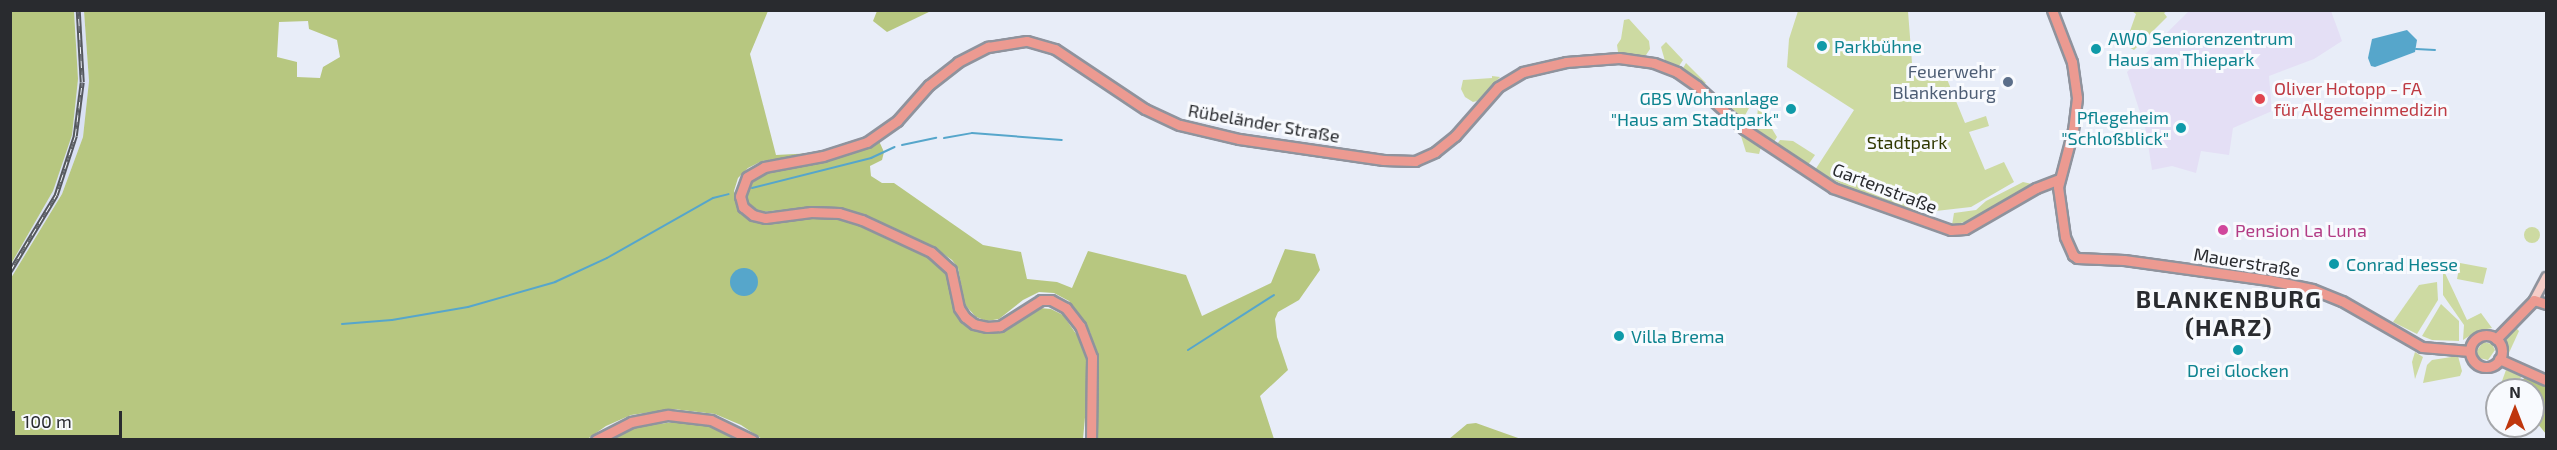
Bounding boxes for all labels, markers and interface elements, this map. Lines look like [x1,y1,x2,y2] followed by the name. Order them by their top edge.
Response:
[2108,28,2293,70] place label: AWO Seniorenzentrum Haus am Thiepark
[1834,35,1922,57] place label: Parkbühne
[1815,39,1829,53] marker: Parkbühne
[2089,42,2103,56] marker: AWO Seniorenzentrum Haus am Thiepark
[1892,61,1996,104] place label: Feuerwehr Blankenburg
[2001,75,2015,89] marker: Feuerwehr Blankenburg
[2274,78,2449,121] place label: Oliver Hotopp - FA für Allgemeinmedizin
[1611,88,1779,130] place label: GBS Wohnanlage "Haus am Stadtpark"
[2251,90,2269,108] marker: Oliver Hotopp - FA für Allgemeinmedizin
[1186,99,1342,147] street label: Rübeländer Straße
[1784,102,1798,116] marker: GBS Wohnanlage "Haus am Stadtpark"
[2061,107,2169,150] place label: Pflegeheim "Schloßblick"
[2174,121,2188,135] marker: Pflegeheim "Schloßblick"
[1867,131,1947,153] park label: Stadtpark
[1830,158,1940,218] street label: Gartenstraße
[2235,219,2367,241] place label: Pension La Luna
[2216,223,2230,237] marker: Pension La Luna
[2192,243,2302,281] street label: Mauerstraße
[2346,253,2458,275] place label: Conrad Hesse
[2327,257,2341,271] marker: Conrad Hesse
[2136,285,2322,341] district label: BLANKENBURG (HARZ)
[1631,325,1724,347] place label: Villa Brema
[1612,329,1626,343] marker: Villa Brema
[2231,343,2245,357] marker: Drei Glocken
[2187,359,2289,381] place label: Drei Glocken
[2485,378,2545,438] north arrow
[2509,382,2521,401] text: N
[15,399,124,437] scale bar
[23,410,72,432] text: 100 m

